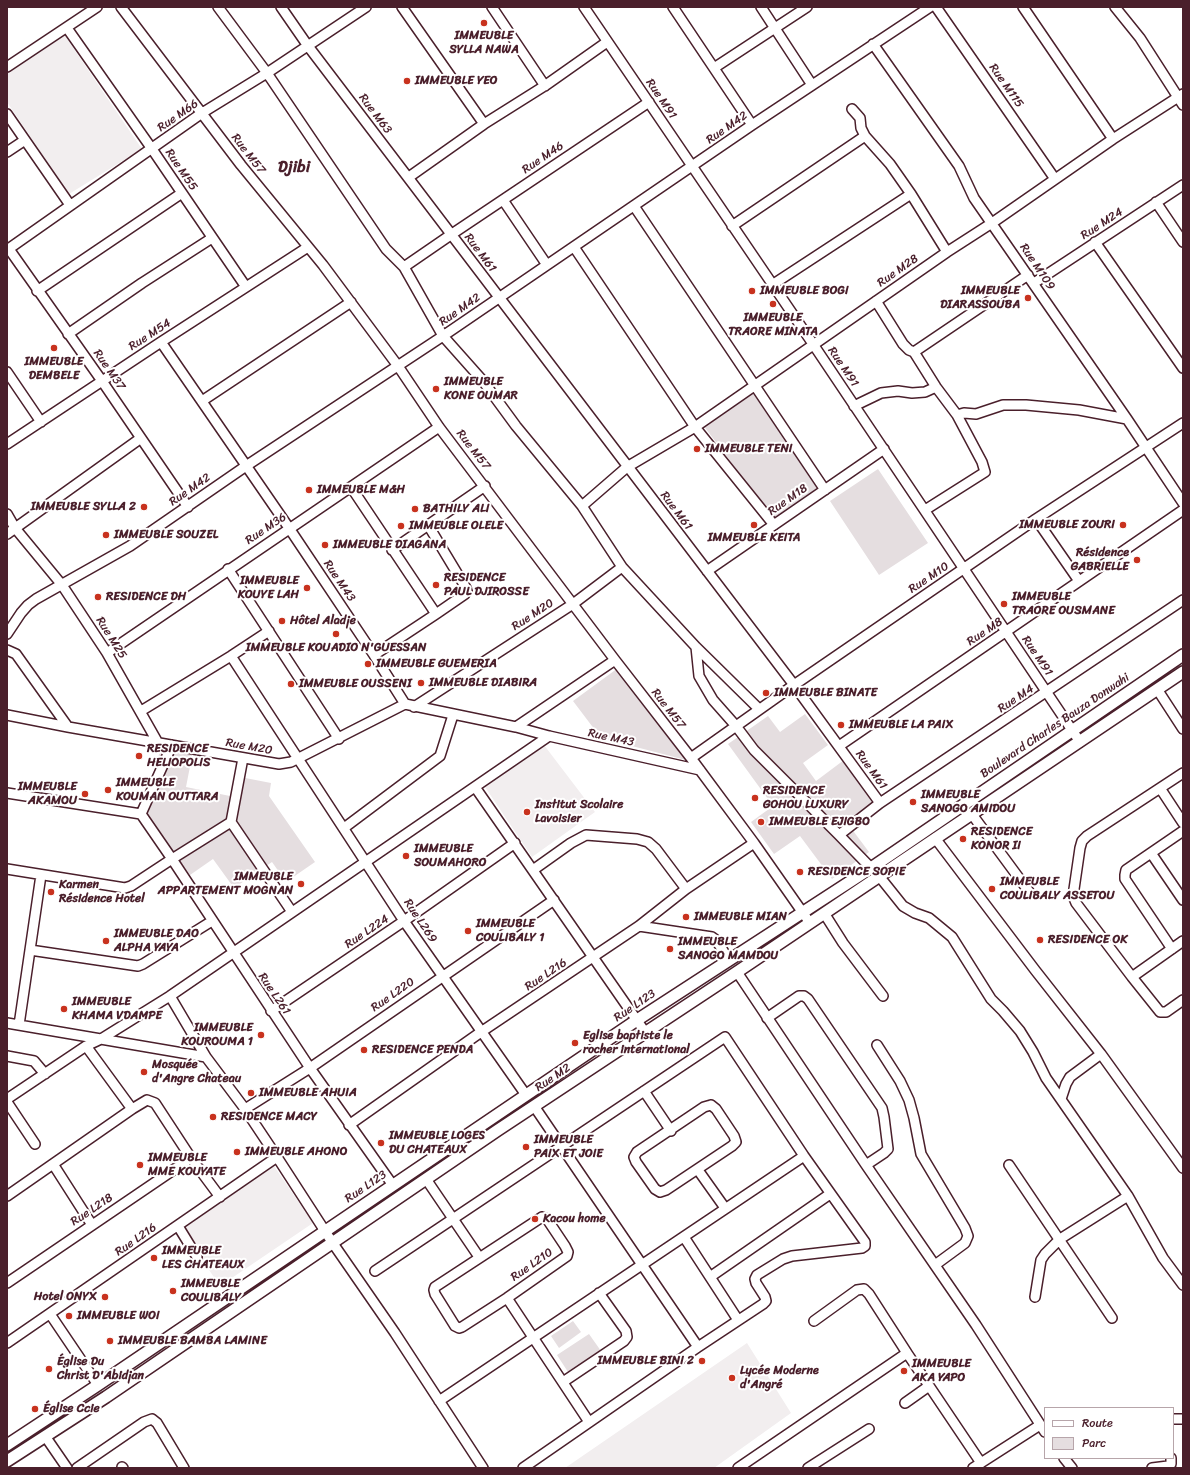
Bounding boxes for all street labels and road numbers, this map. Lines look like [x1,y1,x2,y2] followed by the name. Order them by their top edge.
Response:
[986,61,1026,111] street label: Rue M115
[642,76,680,122] street label: Rue M91
[355,91,395,137] street label: Rue M63
[155,97,201,135] street label: Rue M66
[704,109,750,147] street label: Rue M42
[228,131,268,177] street label: Rue M57
[519,139,567,177] street label: Rue M46
[162,146,200,194] street label: Rue M55
[1078,205,1126,243] street label: Rue M24
[461,231,499,275] street label: Rue M61
[1016,241,1058,293] street label: Rue M109
[875,252,921,290] street label: Rue M28
[437,291,483,329] street label: Rue M42
[126,316,174,354] street label: Rue M54
[824,344,862,390] street label: Rue M91
[90,347,128,393] street label: Rue M37
[453,427,493,473] street label: Rue M57
[167,471,213,509] street label: Rue M42
[765,481,811,519] street label: Rue M18
[657,489,695,533] street label: Rue M61
[243,510,289,548] street label: Rue M36
[320,558,358,604] street label: Rue M43
[906,559,952,597] street label: Rue M10
[509,596,557,634] street label: Rue M20
[92,614,130,662] street label: Rue M25
[964,615,1006,649] street label: Rue M8
[1018,633,1056,679] street label: Rue M91
[978,671,1132,781] street label: Boulevard Charles Bauza Donwahi
[995,682,1037,716] street label: Rue M4
[648,686,688,732] street label: Rue M57
[587,726,635,750] street label: Rue M43
[224,736,274,758] street label: Rue M20
[852,748,890,792] street label: Rue M61
[400,896,440,946] street label: Rue L269
[342,912,392,952] street label: Rue L224
[522,956,570,994] street label: Rue L216
[255,970,293,1018] street label: Rue L261
[368,975,418,1015] street label: Rue L220
[611,987,659,1025] street label: Rue L123
[533,1061,573,1095] street label: Rue M2
[342,1168,390,1206] street label: Rue L123
[68,1191,116,1229] street label: Rue L218
[112,1220,160,1260] street label: Rue L216
[508,1245,556,1285] street label: Rue L210

